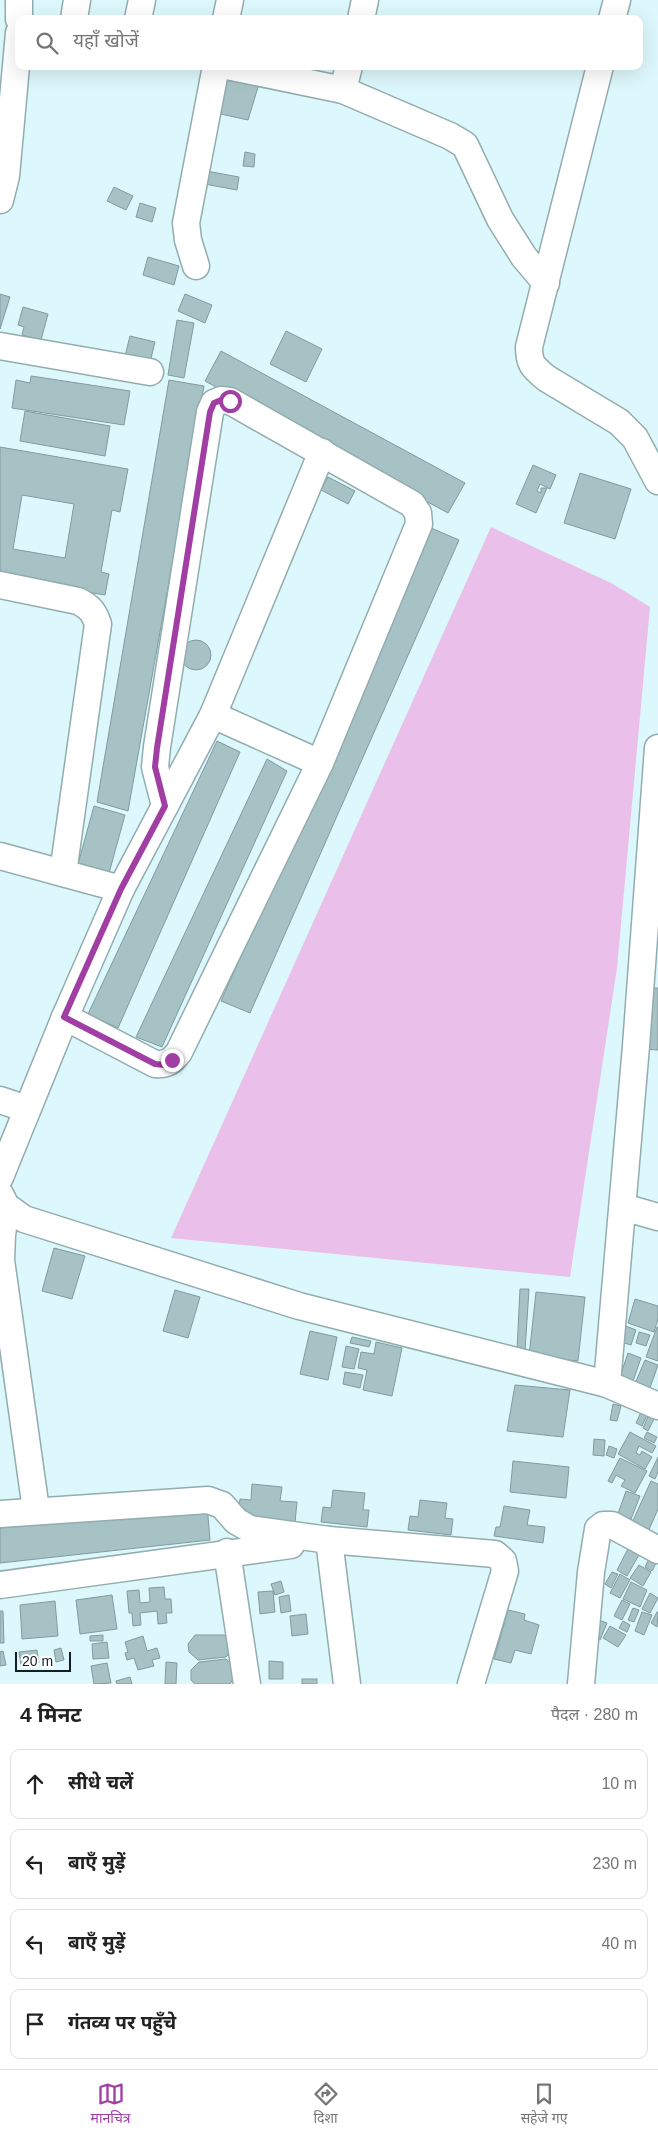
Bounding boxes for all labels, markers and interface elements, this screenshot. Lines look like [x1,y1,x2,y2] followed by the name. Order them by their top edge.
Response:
[15,15,643,70] search box
[33,29,61,57] icon: search
[73,30,139,51] text: यहाँ खोजें
[219,390,242,413] route start
[161,1049,184,1072] route end
[15,1649,71,1672] scale bar
[22,1653,53,1669] text: 20 m
[20,1703,82,1726] text: 4 मिनट
[551,1706,638,1723] text: पैदल · 280 m
[21,1770,49,1798] icon: ahead
[68,1772,133,1793] text: सीधे चलें
[601,1775,637,1792] text: 10 m
[21,1850,49,1878] icon: left
[68,1852,125,1873] text: बाएँ मुड़ें
[593,1855,637,1872] text: 230 m
[21,1930,49,1958] icon: left
[68,1932,125,1953] text: बाएँ मुड़ें
[601,1935,637,1952] text: 40 m
[21,2010,49,2038] icon: arrive
[68,2012,176,2033] text: गंतव्य पर पहुँचे
[91,2080,131,2129] tab: मानचित्र
[312,2080,340,2129] tab: दिशा
[521,2080,567,2129] tab: सहेजे गए

